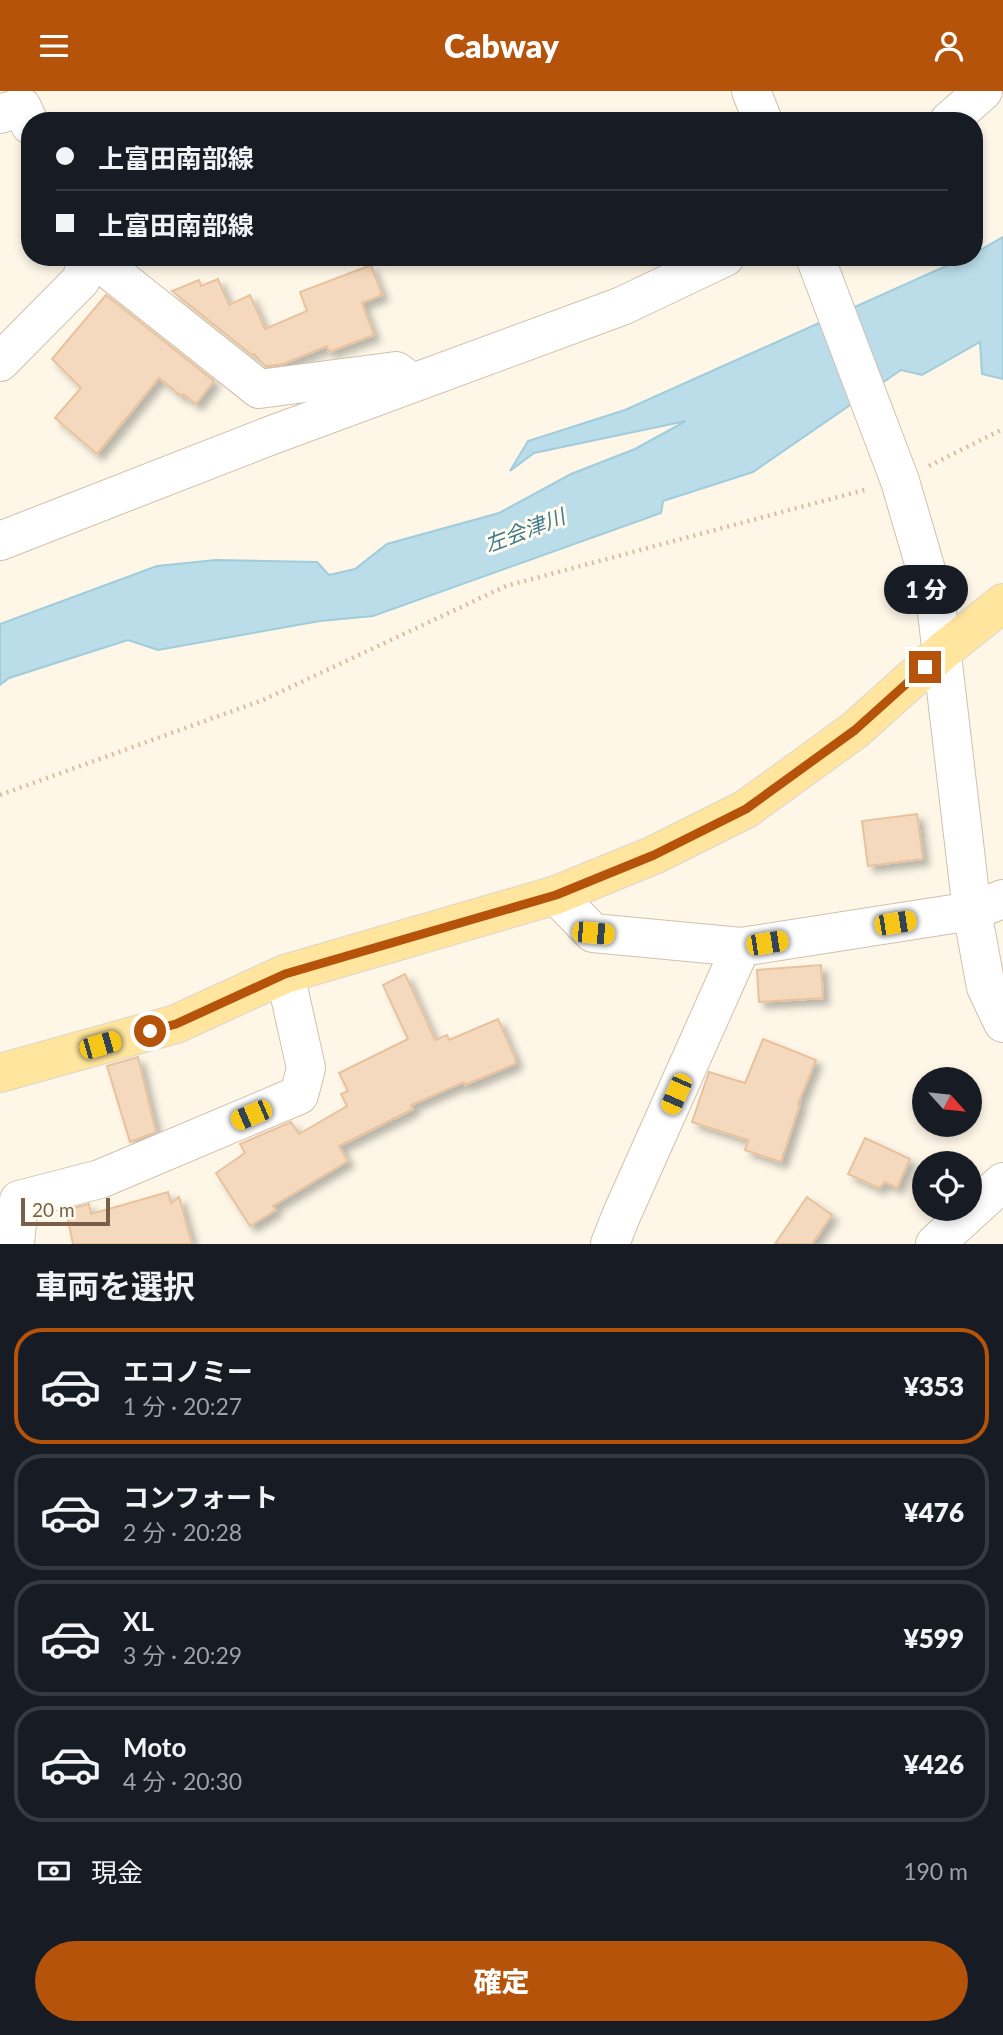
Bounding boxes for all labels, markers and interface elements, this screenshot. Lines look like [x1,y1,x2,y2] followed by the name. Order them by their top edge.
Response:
[444,26,559,65] text: Cabway
[35,27,73,65] icon: menu
[930,27,968,65] icon: person
[98,142,254,174] text: 上富田南部線
[98,209,254,241] text: 上富田南部線
[481,502,570,556] water label: 左会津川
[883,566,967,615] callout: 1 分
[905,575,947,603] text: 1 分
[909,651,941,683] route end
[873,909,918,937] car
[572,921,615,945] car
[745,929,790,957] car
[134,1015,166,1047] route start
[77,1029,124,1061] car
[912,1067,982,1137] north arrow
[912,1067,982,1221] map controls
[658,1071,695,1117] car
[228,1097,275,1133] car
[912,1151,982,1221] button: locate
[21,1195,110,1227] scale bar
[32,1198,75,1221] text: 20 m
[35,1266,195,1305] text: 車両を選択
[39,1355,102,1418] icon: car
[123,1355,253,1387] text: エコノミー
[904,1370,964,1402] text: ¥353
[123,1392,242,1420] text: 1 分 · 20:27
[39,1481,102,1544] icon: car
[123,1481,278,1513] text: コンフォート
[904,1496,964,1528] text: ¥476
[123,1518,242,1546] text: 2 分 · 20:28
[123,1605,154,1637] text: XL
[39,1607,102,1670] icon: car
[904,1622,964,1654] text: ¥599
[123,1641,242,1669] text: 3 分 · 20:29
[123,1731,186,1763] text: Moto
[39,1733,102,1796] icon: car
[904,1748,964,1780] text: ¥426
[123,1767,242,1795] text: 4 分 · 20:30
[35,1852,73,1890] icon: cash
[91,1856,143,1888] text: 現金
[903,1857,968,1885] text: 190 m
[35,1941,968,2021] button: 確定

